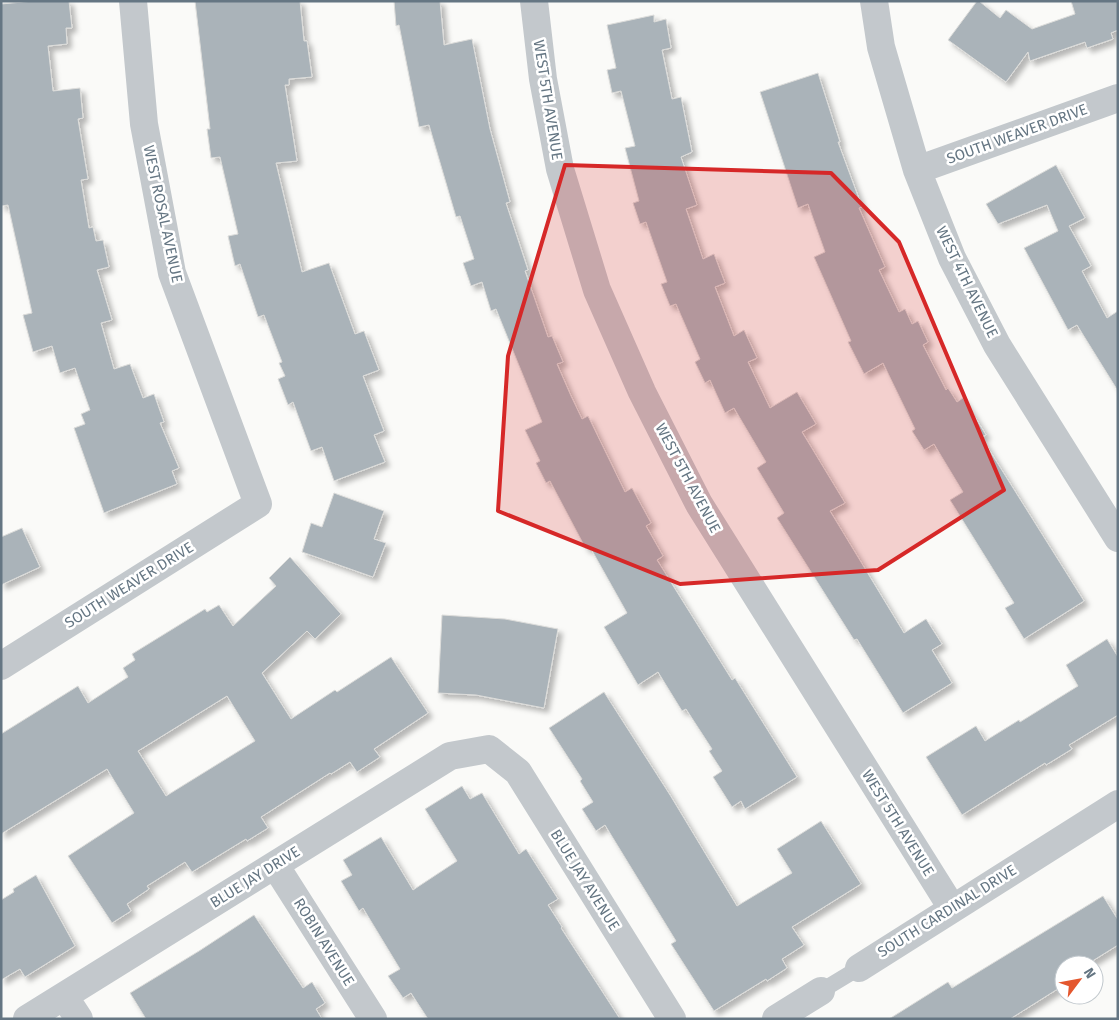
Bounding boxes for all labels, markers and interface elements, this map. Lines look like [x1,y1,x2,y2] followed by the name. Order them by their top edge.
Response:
[530,39,566,161] street label: WEST 5TH AVENUE
[944,100,1090,168] street label: SOUTH WEAVER DRIVE
[140,144,186,284] street label: WEST ROSAL AVENUE
[932,223,1002,341] street label: WEST 4TH AVENUE
[652,420,724,536] street label: WEST 5TH AVENUE
[61,538,197,632] street label: SOUTH WEAVER DRIVE
[858,767,938,879] street label: WEST 5TH AVENUE
[547,826,623,934] street label: BLUE JAY AVENUE
[207,842,303,912] street label: BLUE JAY DRIVE
[874,861,1020,961] street label: SOUTH CARDINAL DRIVE
[290,895,358,989] street label: ROBIN AVENUE
[1054,955,1104,1005] north arrow
[1080,965,1099,982] text: N

